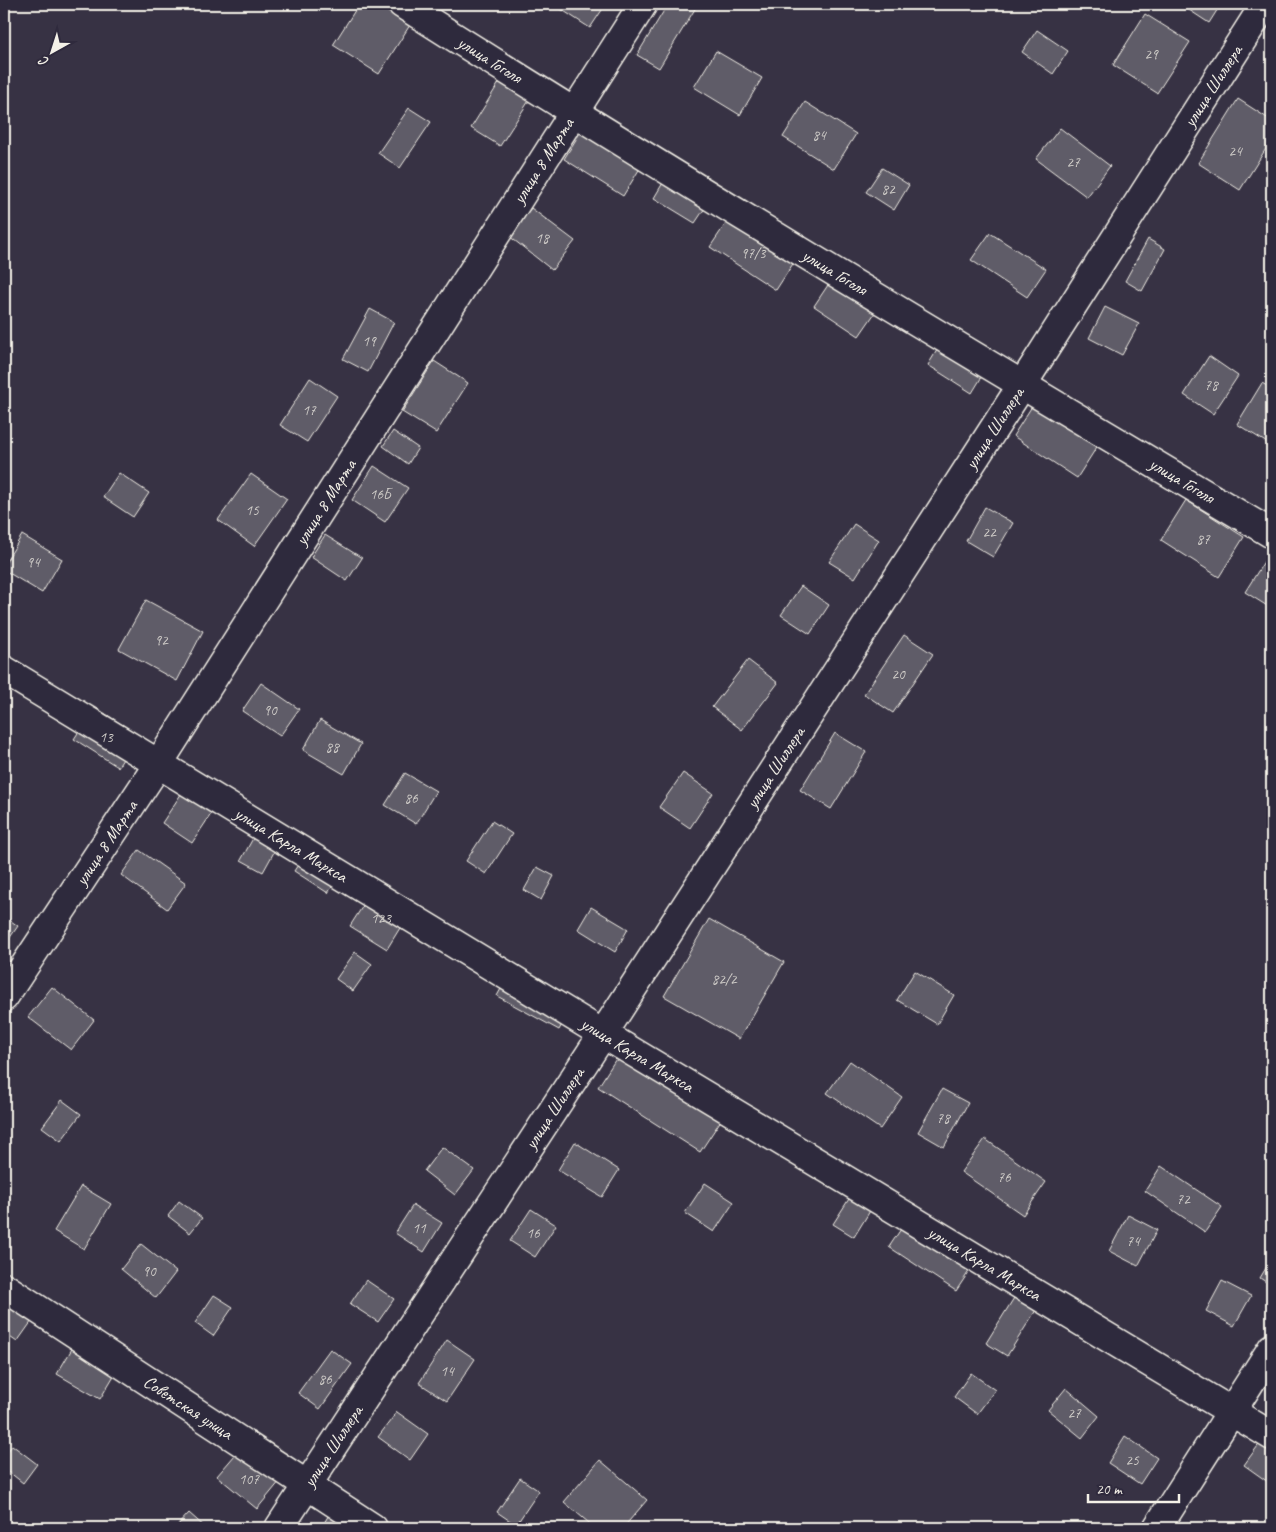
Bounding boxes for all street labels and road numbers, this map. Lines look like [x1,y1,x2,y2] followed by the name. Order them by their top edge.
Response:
[453,31,528,89] street label: улица Гоголя
[1178,39,1248,132] street label: улица Шиллера
[507,112,579,209] street label: улица 8 Марта
[797,243,873,301] street label: улица Гоголя
[959,382,1030,474] street label: улица Шиллера
[1145,452,1220,509] street label: улица Гоголя
[289,454,362,550] street label: улица 8 Марта
[740,721,810,813] street label: улица Шиллера
[70,795,143,890] street label: улица 8 Марта
[230,801,352,888] street label: улица Карла Маркса
[576,1012,699,1098] street label: улица Карла Маркса
[519,1062,590,1154] street label: улица Шиллера
[923,1220,1046,1306] street label: улица Карла Маркса
[140,1370,238,1445] street label: Советская улица
[298,1400,368,1492] street label: улица Шиллера

